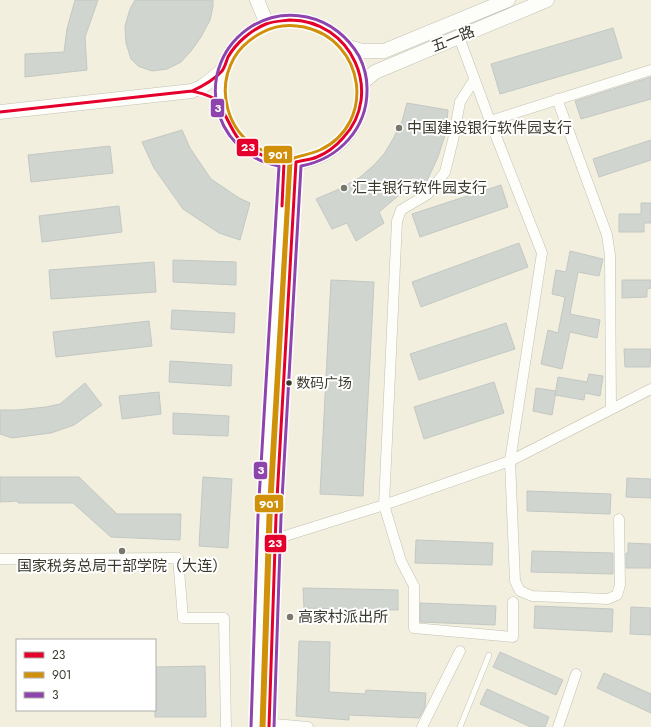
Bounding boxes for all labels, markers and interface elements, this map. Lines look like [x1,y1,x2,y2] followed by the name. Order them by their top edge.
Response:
[428,20,478,58] street label: 五一路
[210,98,225,118] line badge: 3
[215,100,222,116] text: 3
[407,117,572,139] place label: 中国建设银行软件园支行
[394,123,404,133] marker: 中国建设银行软件园支行
[236,138,259,157] line badge: 23
[241,139,255,155] text: 23
[263,145,293,164] line badge: 901
[268,147,288,163] text: 901
[352,177,487,199] place label: 汇丰银行软件园支行
[339,183,349,193] marker: 汇丰银行软件园支行
[296,373,352,393] place label: 数码广场
[284,378,294,388] marker: 数码广场
[253,461,268,480] line badge: 3
[258,462,265,478] text: 3
[254,494,284,513] line badge: 901
[259,496,279,512] text: 901
[264,534,287,553] line badge: 23
[268,535,282,551] text: 23
[117,546,127,556] marker: 国家税务总局干部学院（大连）
[17,555,227,577] place label: 国家税务总局干部学院（大连）
[298,606,388,628] place label: 高家村派出所
[285,612,295,622] marker: 高家村派出所
[16,639,156,711] legend
[52,646,66,664] text: 23
[52,666,72,684] text: 901
[52,686,59,704] text: 3

